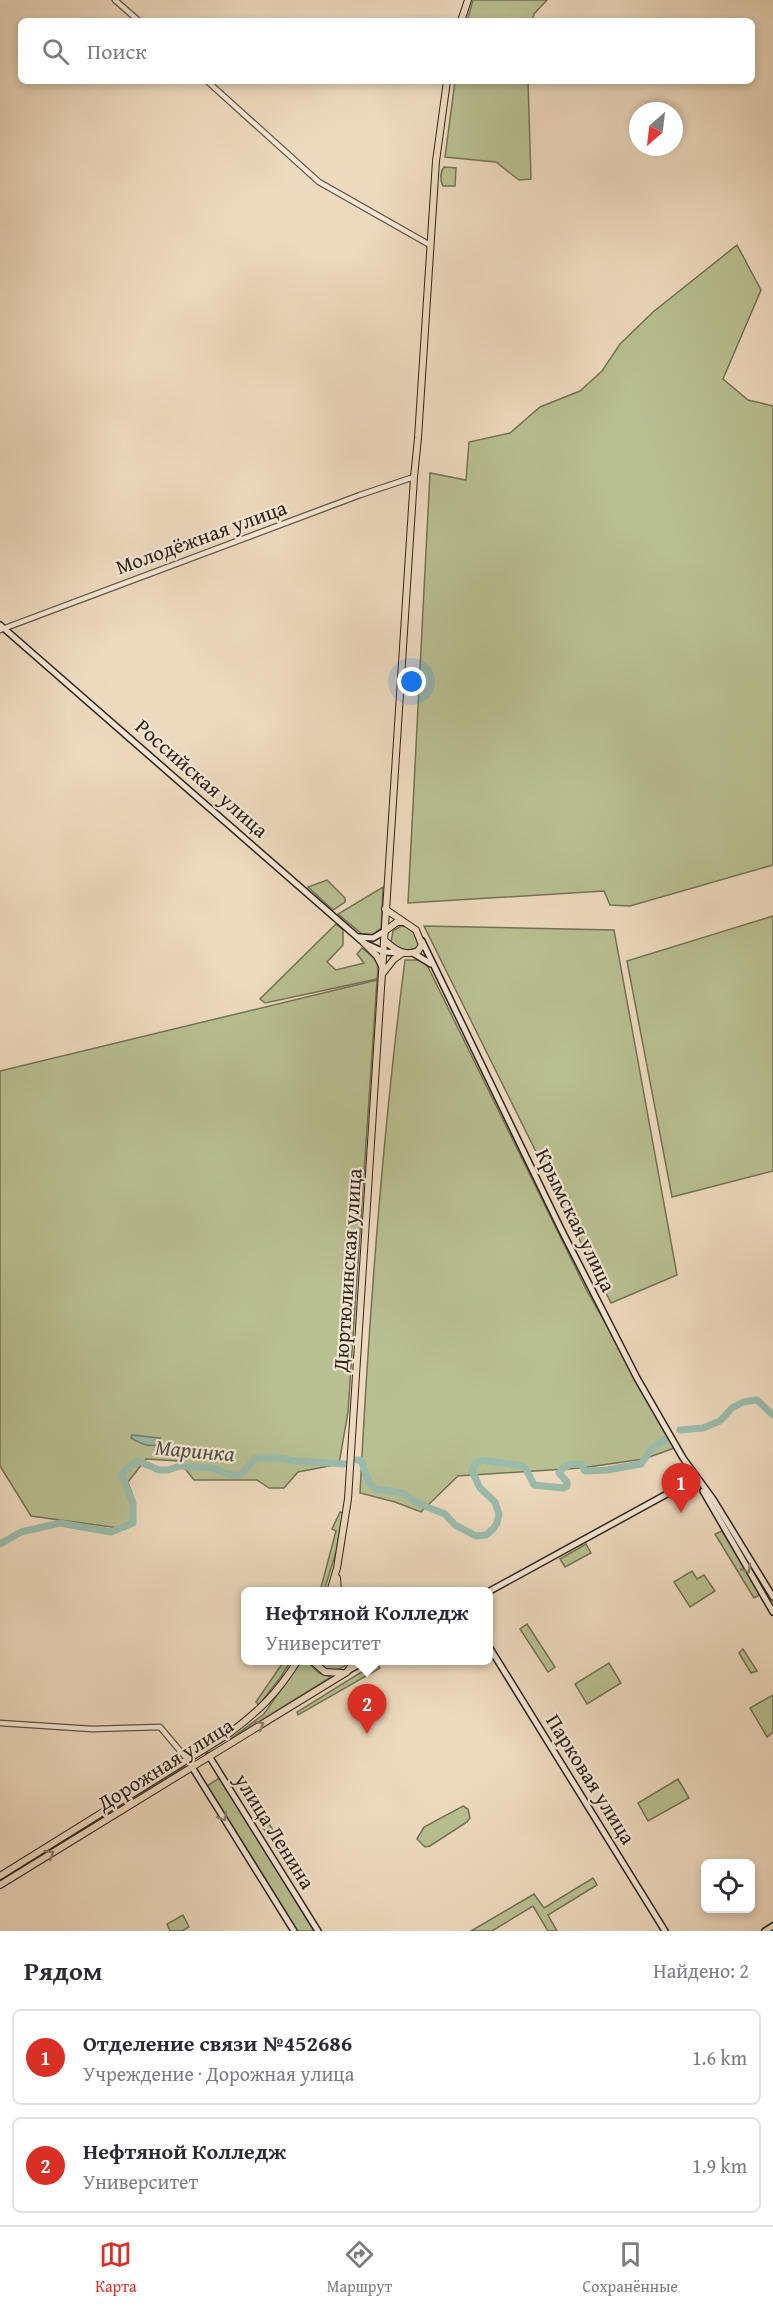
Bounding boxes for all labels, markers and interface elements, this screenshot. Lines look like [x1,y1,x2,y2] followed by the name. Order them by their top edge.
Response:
[18,18,755,84] search box
[39,35,72,68] icon: search
[87,35,147,67] text: Поиск
[629,102,683,156] north arrow
[111,492,291,582] street label: Молодёжная улица
[397,667,426,696] your location
[128,711,276,845] street label: Российская улица
[528,1143,624,1297] street label: Крымская улица
[324,1167,370,1374] street label: Дюртюлинская улица
[154,1431,236,1469] water label: Маринка
[662,1464,700,1513] pin: 1
[740,1563,752,1573] one-way arrow
[241,1587,493,1665] popup
[266,1596,468,1628] text: Нефтяной Колледж
[266,1628,381,1657] text: Университет
[348,1684,386,1734] pin: 2
[538,1708,644,1850] street label: Парковая улица
[90,1710,239,1819] street label: Дорожная улица
[253,1722,264,1733] one-way arrow
[227,1766,323,1895] street label: улица Ленина
[215,1811,227,1821] one-way arrow
[44,1850,54,1862] one-way arrow
[701,1859,755,1913] map controls
[701,1859,755,1913] button: locate
[24,1951,102,1990] text: Рядом
[653,1956,749,1985] text: Найдено: 2
[83,2027,352,2059] text: Отделение связи №452686
[40,2043,51,2072] text: 1
[692,2043,747,2072] text: 1.6 km
[83,2059,354,2088] text: Учреждение · Дорожная улица
[83,2135,286,2167] text: Нефтяной Колледж
[40,2151,51,2180] text: 2
[692,2151,747,2180] text: 1.9 km
[83,2167,198,2196] text: Университет
[95,2238,137,2298] tab: Карта
[327,2238,392,2298] tab: Маршрут
[583,2238,678,2298] tab: Сохранённые

